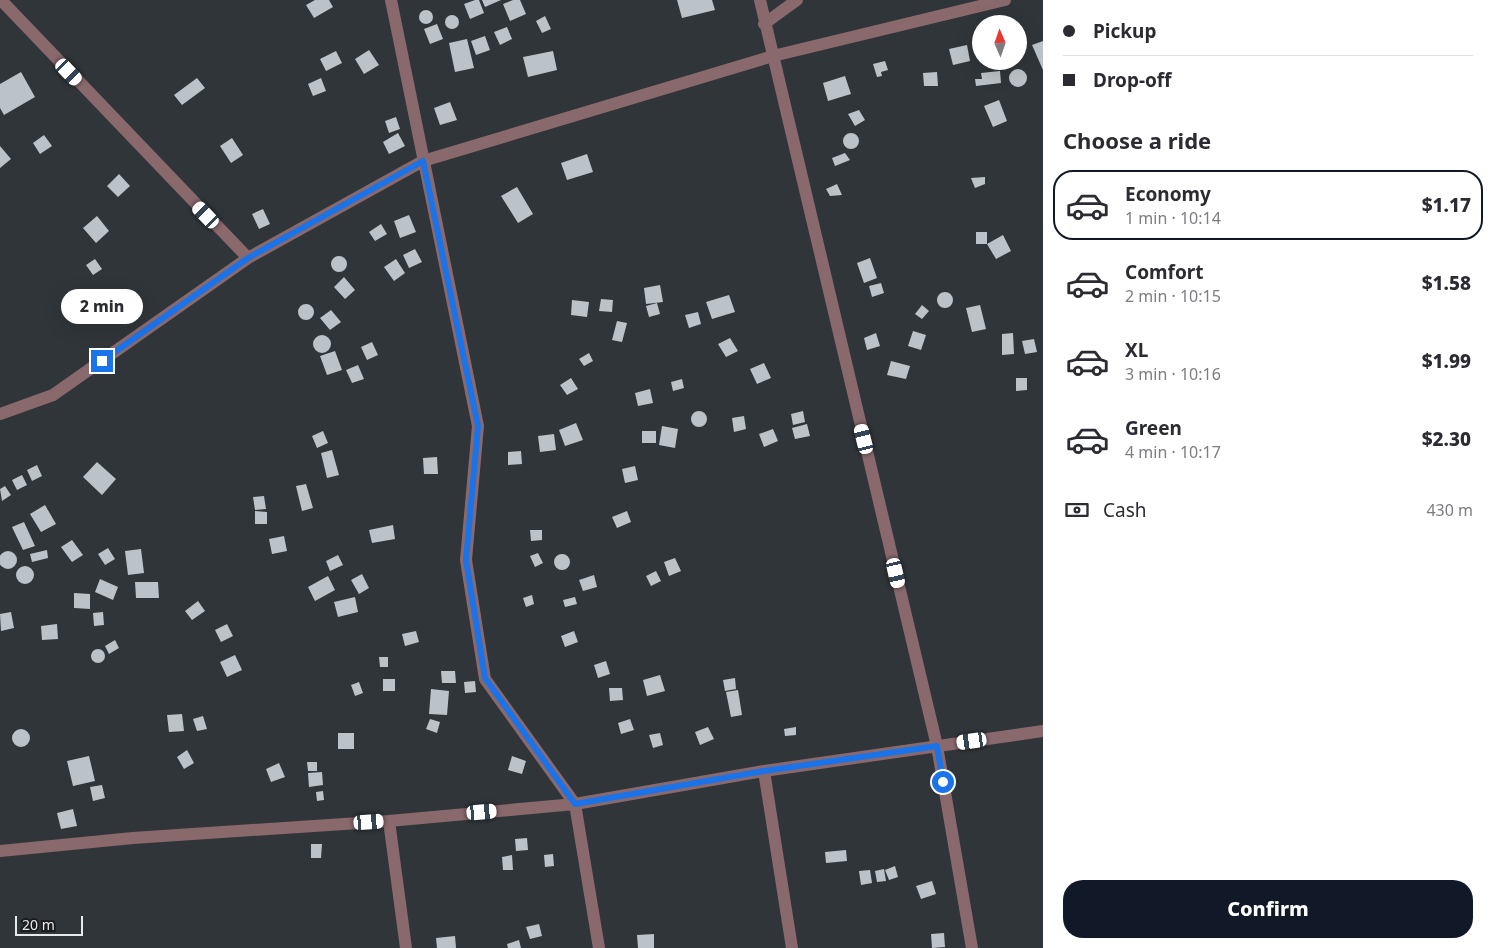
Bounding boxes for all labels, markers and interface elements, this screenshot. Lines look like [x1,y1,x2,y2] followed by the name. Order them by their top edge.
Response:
[972,15,1028,70] north arrow
[972,15,1027,70] map controls
[1093,18,1156,44] text: Pickup
[53,56,84,88] car
[1093,67,1172,93] text: Drop-off
[1063,125,1211,155] text: Choose a ride
[1125,181,1211,207] text: Economy
[1065,183,1110,228] icon: car
[1422,192,1471,218] text: $1.17
[190,199,221,231] car
[1125,207,1221,229] text: 1 min · 10:14
[1125,259,1204,285] text: Comfort
[1065,261,1110,306] icon: car
[1422,270,1471,296] text: $1.58
[1125,285,1221,307] text: 2 min · 10:15
[61,288,143,324] callout: 2 min
[80,295,124,317] text: 2 min
[1125,337,1148,363] text: XL
[1065,339,1110,384] icon: car
[1422,348,1471,374] text: $1.99
[91,350,113,372] route end
[1125,363,1221,385] text: 3 min · 10:16
[1125,415,1182,441] text: Green
[1065,417,1110,462] icon: car
[853,423,874,455] car
[1422,426,1471,452] text: $2.30
[1125,441,1221,463] text: 4 min · 10:17
[1063,496,1091,524] icon: cash
[1103,497,1147,523] text: Cash
[1426,499,1473,521] text: 430 m
[885,557,906,589] car
[956,731,987,751] car
[932,771,954,793] route start
[466,803,497,821] car
[353,813,384,831] car
[1063,880,1473,938] button: Confirm
[15,913,82,936] scale bar
[22,915,55,934] text: 20 m

